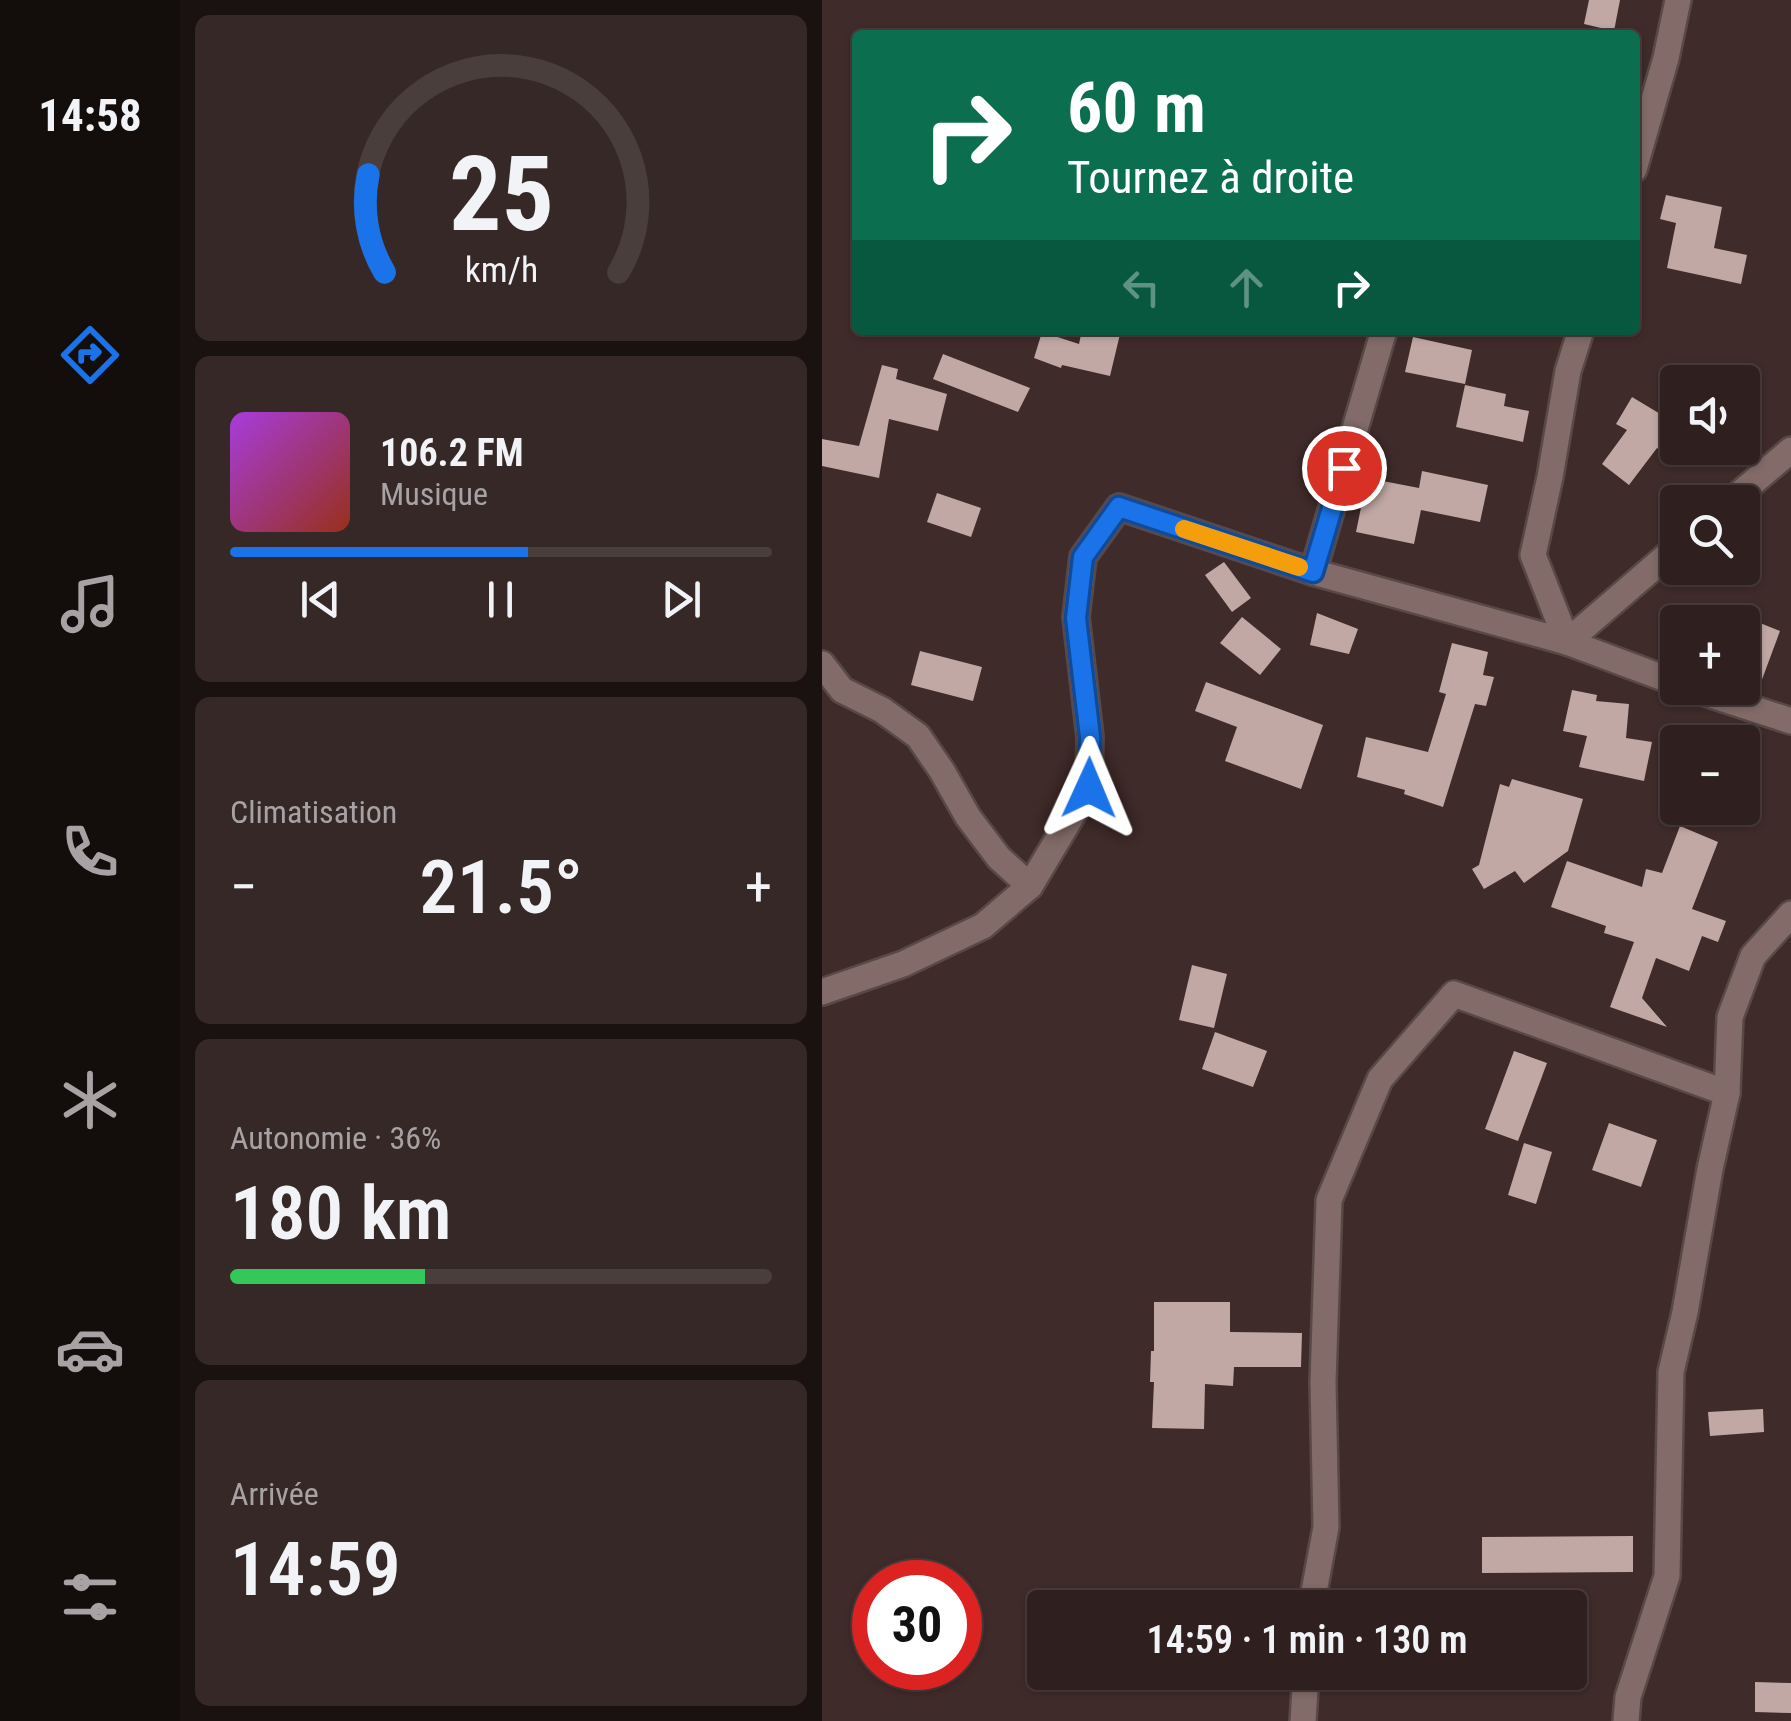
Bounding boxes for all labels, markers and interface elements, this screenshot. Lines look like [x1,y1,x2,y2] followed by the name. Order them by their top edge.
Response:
[1067,67,1206,149] text: 60 m
[902,70,1032,200] icon: right
[38,89,142,142] text: 14:58
[448,134,554,255] text: 25
[1067,151,1354,204] text: Tournez à droite
[464,249,538,291] text: km/h
[1114,260,1169,315] icon: left
[1219,260,1274,315] icon: ahead
[1324,260,1379,315] icon: right
[55,320,125,390] icon: directions
[1660,365,1760,825] map controls
[1660,365,1760,465] button: sound
[1302,426,1387,511] pin
[380,431,524,475] text: 106.2 FM
[1317,441,1372,496] icon: arrive
[380,475,488,513] text: Musique
[1660,485,1760,585] button: search
[55,569,125,639] icon: music
[293,572,348,627] icon: previous
[473,572,528,627] icon: pause
[654,572,709,627] icon: next
[1660,605,1760,705] button: +
[1660,725,1760,825] button: −
[1037,736,1141,840] position arrow
[230,793,397,831] text: Climatisation
[55,817,125,887] icon: phone
[419,843,583,931] text: 21.5°
[230,855,258,919] text: −
[745,855,772,919] text: +
[55,1065,125,1135] icon: climate
[230,1119,441,1157] text: Autonomie · 36%
[230,1169,452,1257] text: 180 km
[55,1314,125,1384] icon: car
[230,1475,319,1513] text: Arrivée
[230,1525,401,1613] text: 14:59
[852,1560,982,1690] speed limit sign: 30
[55,1562,125,1632] icon: filters
[1147,1618,1467,1662] text: 14:59 · 1 min · 130 m

